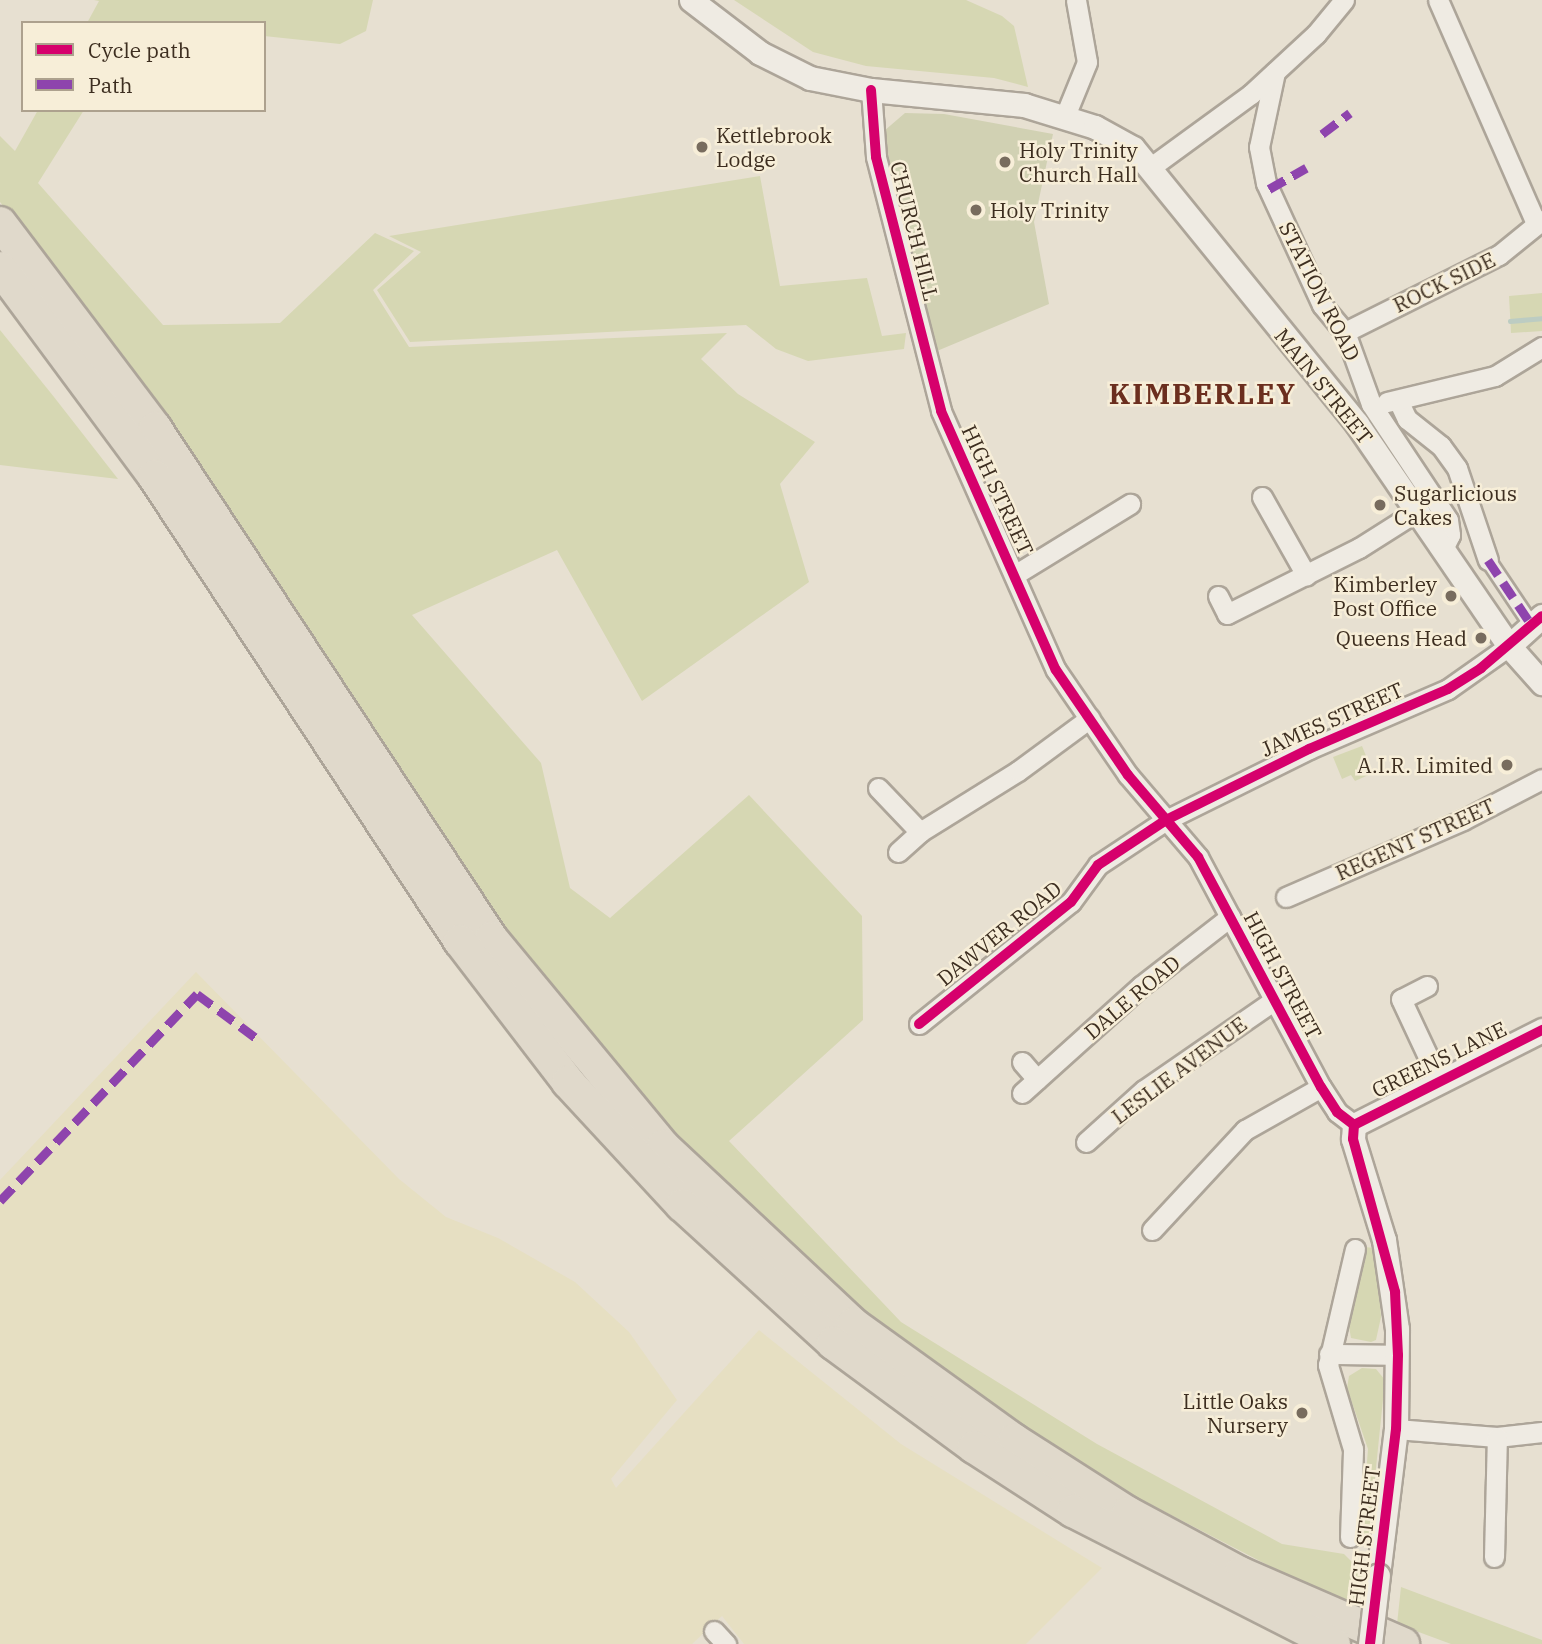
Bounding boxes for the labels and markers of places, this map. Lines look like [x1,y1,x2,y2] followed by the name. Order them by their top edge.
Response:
[716,122,832,172] place label: Kettlebrook Lodge
[1019,137,1138,187] place label: Holy Trinity Church Hall
[694,139,710,155] marker: Kettlebrook Lodge
[997,154,1013,170] marker: Holy Trinity Church Hall
[990,197,1109,223] place label: Holy Trinity
[968,202,984,218] marker: Holy Trinity
[1394,480,1517,530] place label: Sugarlicious Cakes
[1372,497,1388,513] marker: Sugarlicious Cakes
[1333,571,1437,621] place label: Kimberley Post Office
[1443,588,1459,604] marker: Kimberley Post Office
[1336,625,1467,651] place label: Queens Head
[1473,630,1489,646] marker: Queens Head
[1357,752,1493,778] place label: A.I.R. Limited
[1499,757,1515,773] marker: A.I.R. Limited
[1183,1388,1288,1438] place label: Little Oaks Nursery
[1294,1405,1310,1421] marker: Little Oaks Nursery

